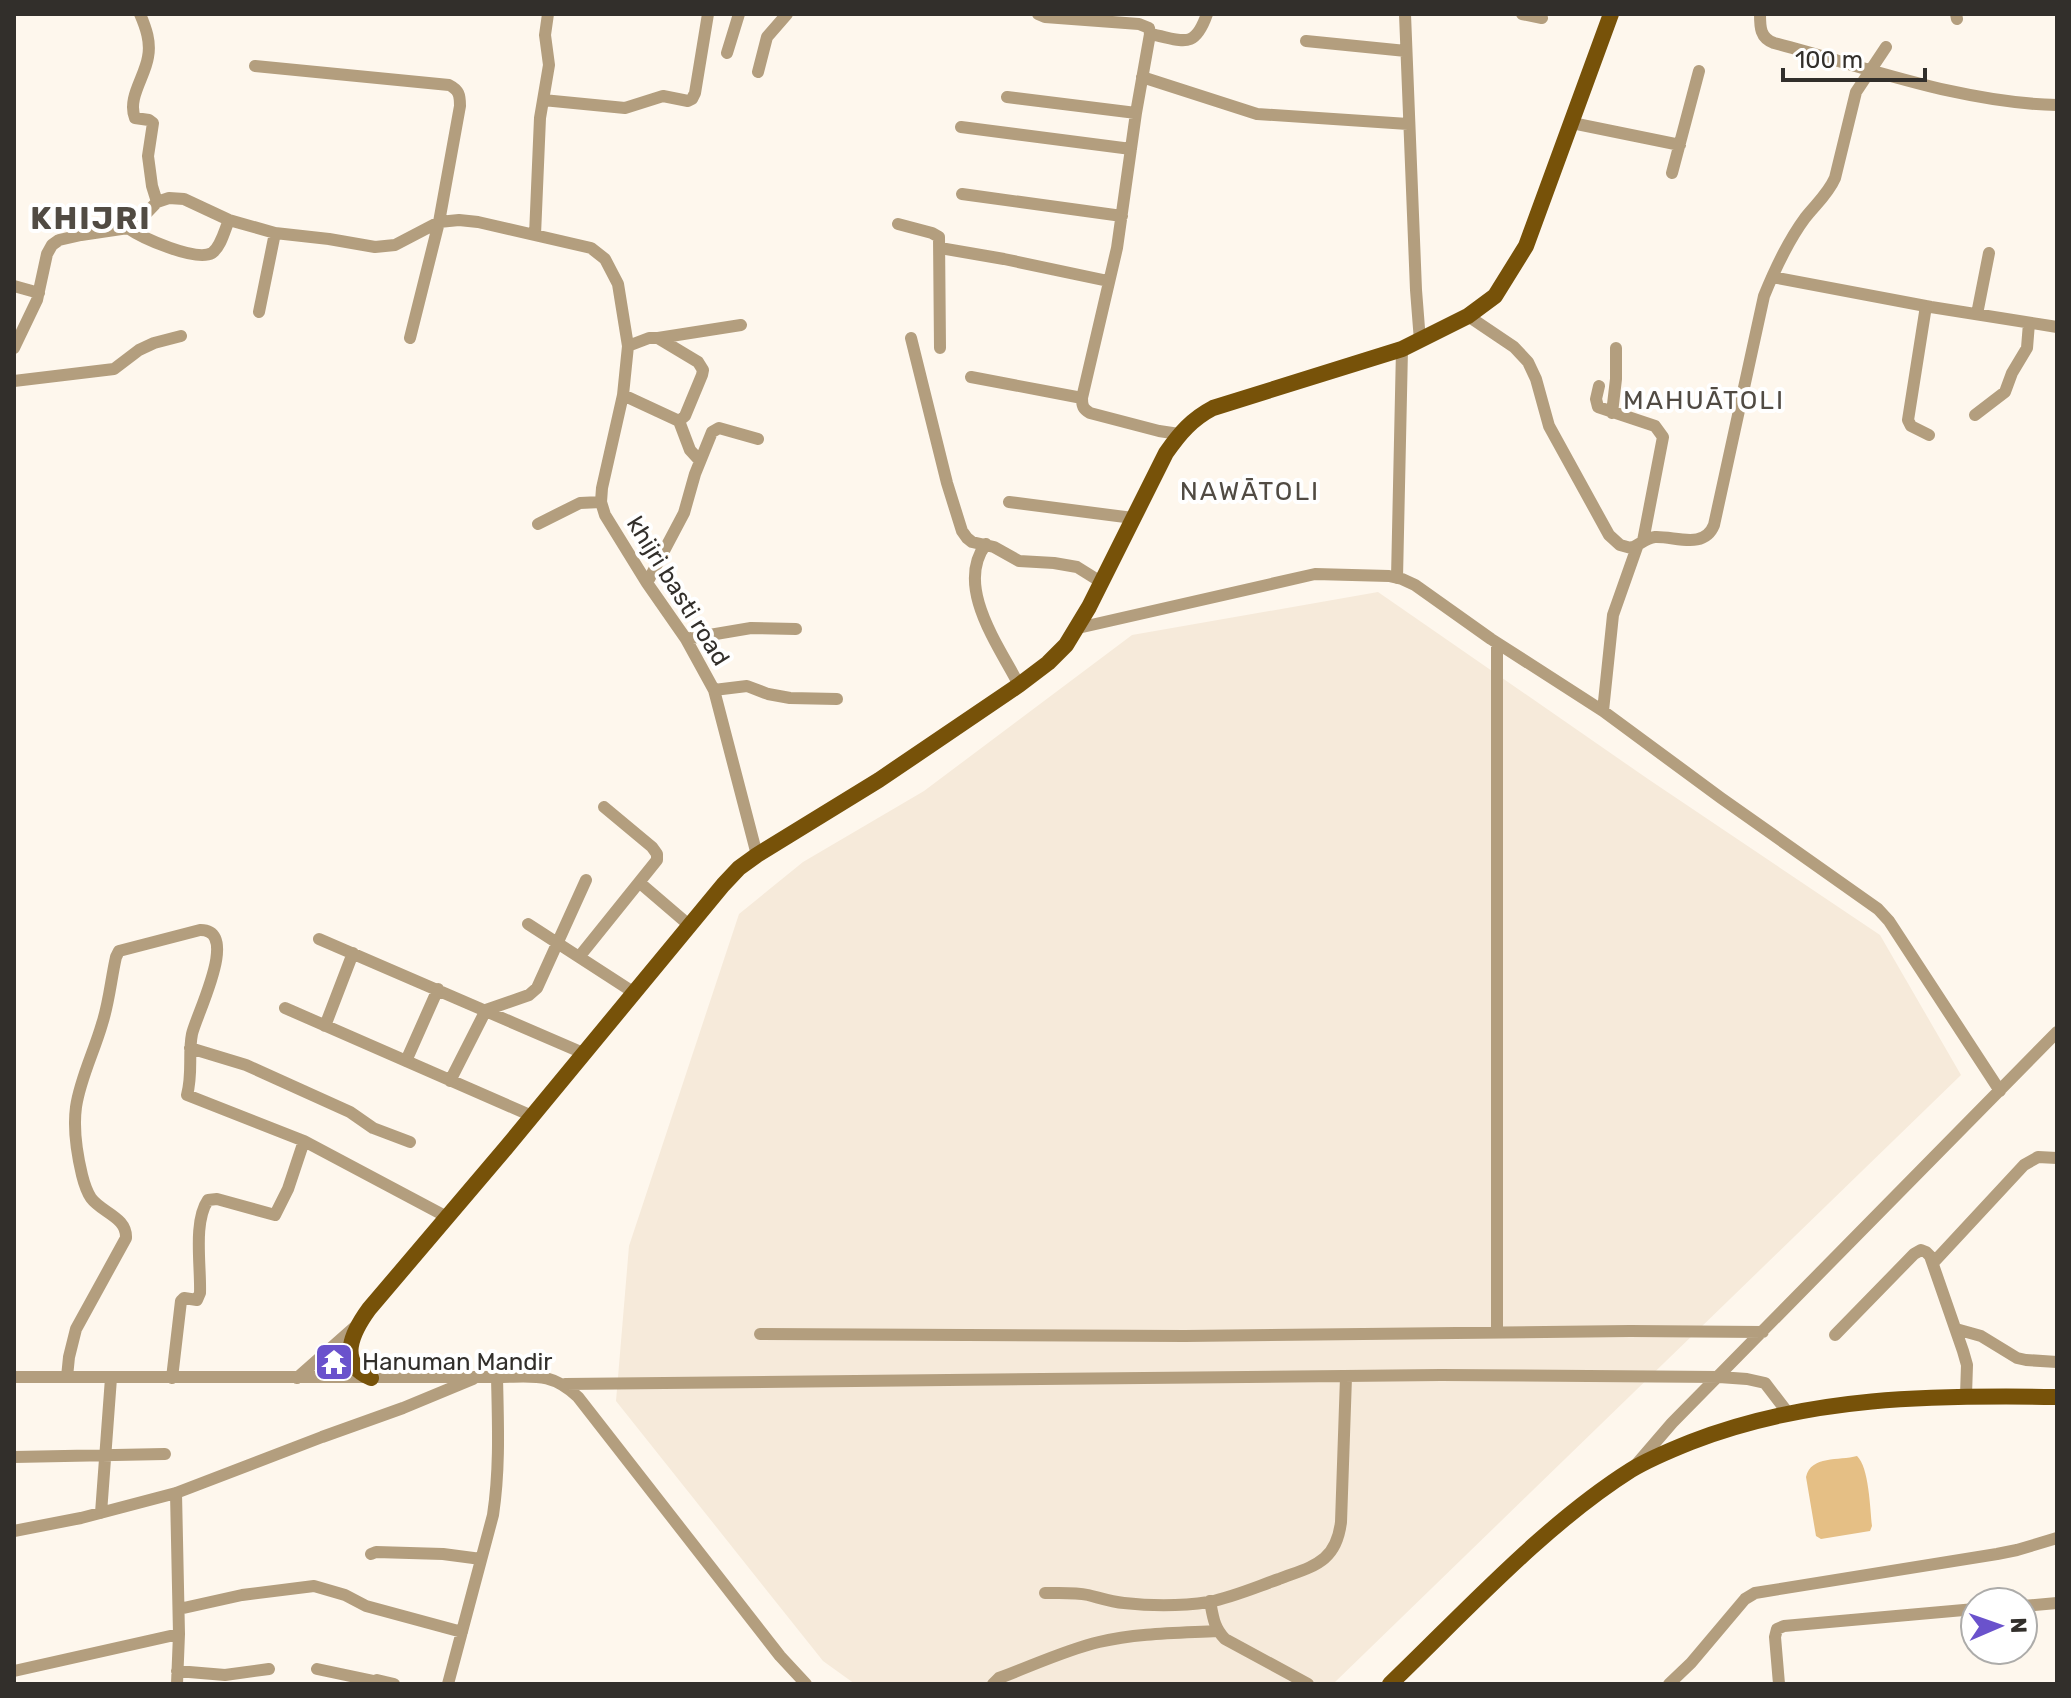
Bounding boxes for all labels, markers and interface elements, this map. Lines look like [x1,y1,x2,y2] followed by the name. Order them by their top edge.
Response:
[1783,32,1925,82] scale bar
[1795,46,1863,74] text: 100 m
[30,199,152,237] district label: KHIJRI
[1623,385,1785,416] district label: MAHUĀTOLI
[1180,476,1320,507] district label: NAWĀTOLI
[621,511,735,671] street label: khijri basti road
[313,1341,355,1383] temple icon: Hanuman Mandir
[362,1348,552,1376] place label: Hanuman Mandir
[1959,1586,2039,1666] north arrow
[2005,1617,2032,1634] text: N

